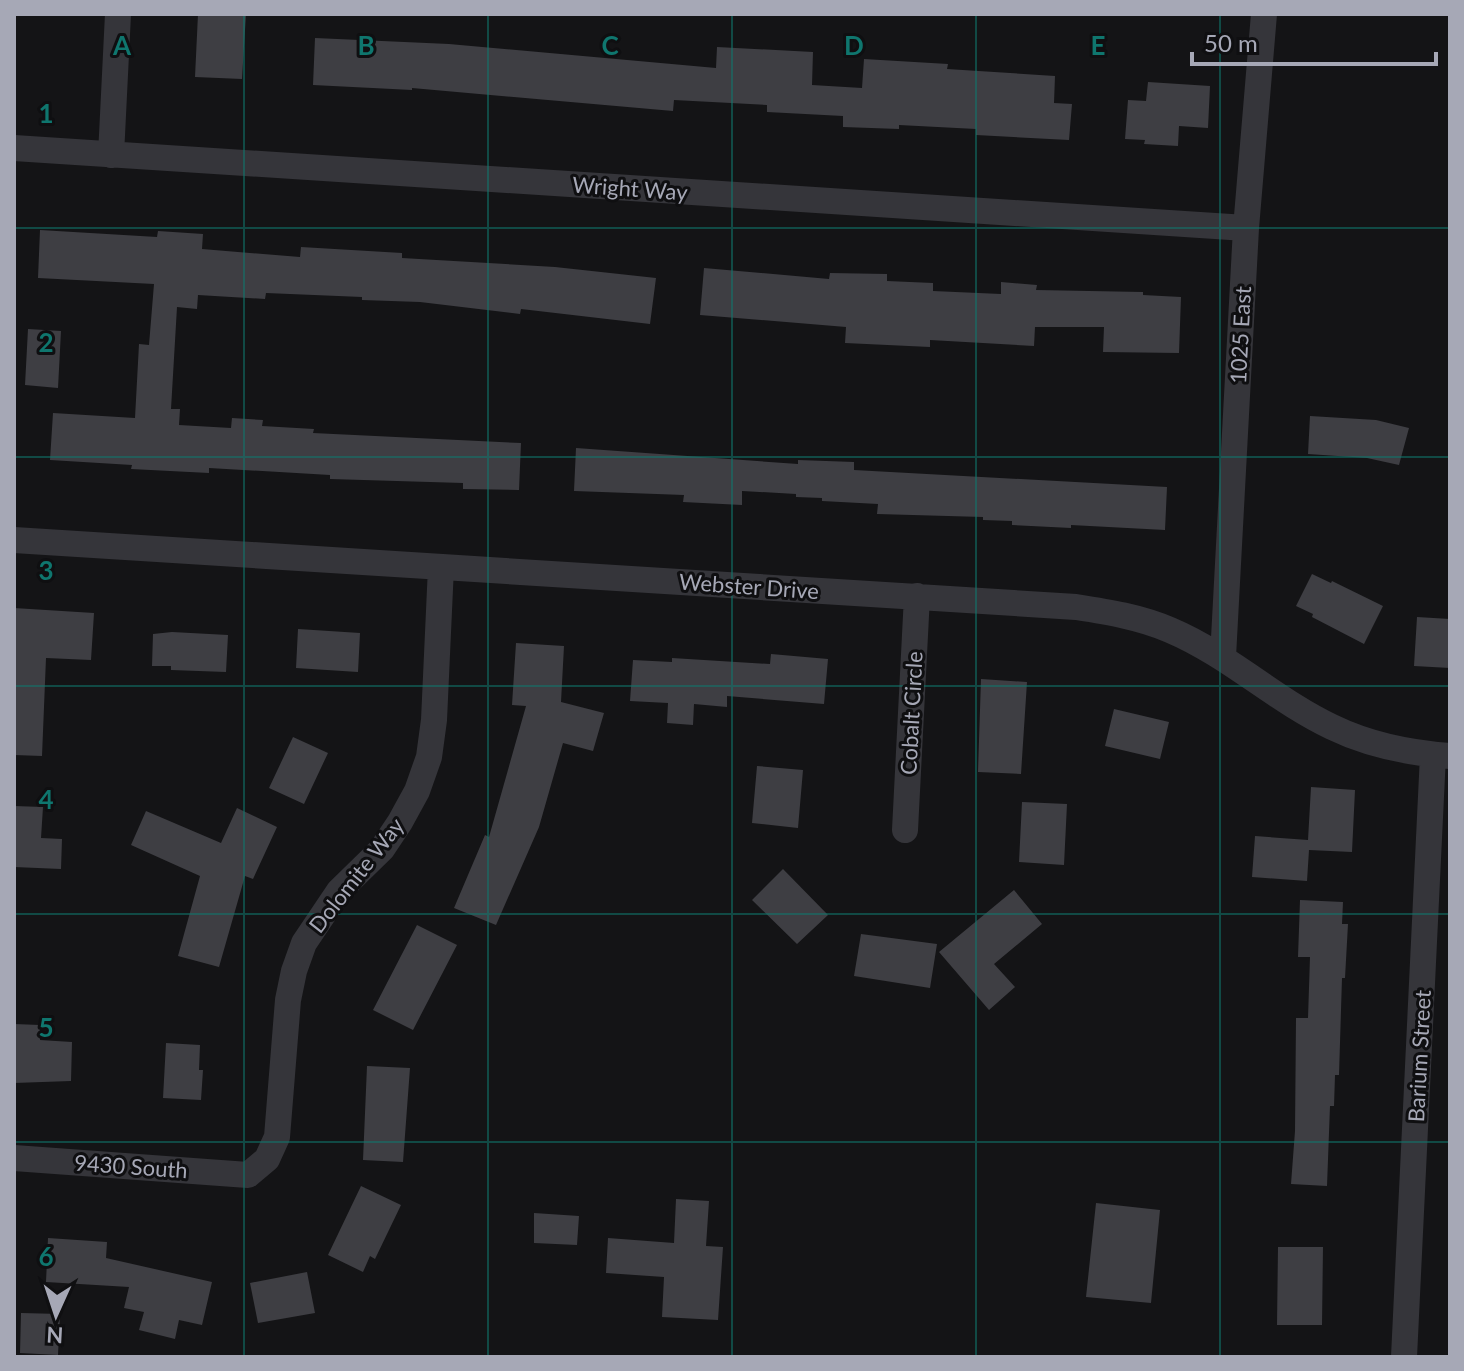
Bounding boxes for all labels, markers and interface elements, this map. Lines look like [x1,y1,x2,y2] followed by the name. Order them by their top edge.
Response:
[1192,16,1436,66] scale bar
[1204,28,1258,57] text: 50 m
[112,29,132,61] text: A
[357,29,375,61] text: B
[601,29,619,61] text: C
[844,29,864,61] text: D
[1091,29,1105,61] text: E
[38,97,54,129] text: 1
[571,171,689,206] street label: Wright Way
[1224,285,1256,384] street label: 1025 East
[38,326,54,358] text: 2
[38,554,54,586] text: 3
[678,568,820,604] street label: Webster Drive
[894,650,928,776] street label: Cobalt Circle
[38,783,54,815] text: 4
[303,812,410,938] street label: Dolomite Way
[1402,989,1436,1123] street label: Barium Street
[38,1011,54,1043] text: 5
[73,1149,189,1183] street label: 9430 South
[38,1240,54,1272] text: 6
[16,1275,96,1355] north arrow
[46,1322,64,1349] text: N

